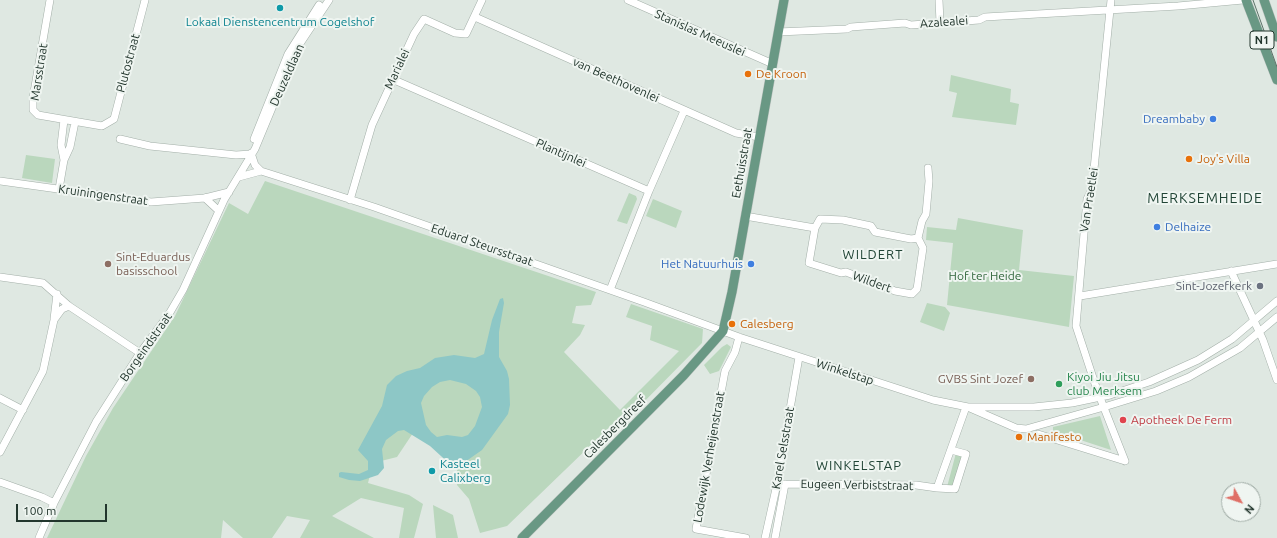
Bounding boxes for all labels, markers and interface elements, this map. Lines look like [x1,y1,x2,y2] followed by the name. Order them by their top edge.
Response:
[275,3,285,13] marker: Lokaal Dienstencentrum Cogelshof
[652,7,748,59] street label: Stanislas Meeuslei
[919,13,969,31] street label: Azalealei
[186,15,374,29] place label: Lokaal Dienstencentrum Cogelshof
[1250,31,1274,49] road number: N1
[113,32,143,94] street label: Plutostraat
[27,42,51,102] street label: Marsstraat
[267,42,307,108] street label: Deuzeldlaan
[381,47,413,91] street label: Marialei
[571,55,661,105] street label: van Beethovenlei
[756,67,807,81] place label: De Kroon
[743,69,753,79] marker: De Kroon
[1143,112,1205,126] place label: Dreambaby
[1208,114,1218,124] marker: Dreambaby
[729,127,755,199] street label: Eethuisstraat
[534,136,588,170] street label: Plantijnlei
[1197,152,1250,166] place label: Joy's Villa
[1184,154,1194,164] marker: Joy's Villa
[1077,167,1101,233] street label: Van Praetlei
[57,182,149,208] street label: Kruiningenstraat
[1147,190,1263,206] district label: MERKSEMHEIDE
[1165,220,1211,234] place label: Delhaize
[429,221,535,269] street label: Eduard Steursstraat
[1152,222,1162,232] marker: Delhaize
[843,247,903,263] district label: WILDERT
[116,250,190,278] place label: Sint-Eduardus basisschool
[661,257,743,271] place label: Het Natuurhuis
[103,259,113,269] marker: Sint-Eduardus basisschool
[746,259,756,269] marker: Het Natuurhuis
[851,268,893,296] street label: Wildert
[949,269,1021,283] park label: Hof ter Heide
[1176,279,1252,293] place label: Sint-Jozefkerk
[1255,281,1265,291] marker: Sint-Jozefkerk
[117,310,175,384] street label: Borgeindstraat
[740,317,794,331] place label: Calesberg
[727,319,737,329] marker: Calesberg
[814,356,876,388] street label: Winkelstap
[1067,370,1142,398] place label: Kiyoi Jiu Jitsu club Merksem
[938,372,1023,386] place label: GVBS Sint Jozef
[1026,374,1036,384] marker: GVBS Sint Jozef
[1054,379,1064,389] marker: Kiyoi Jiu Jitsu club Merksem
[690,390,728,524] street label: Lodewijk Verheijenstraat
[581,393,649,461] street label: Calesbergdreef
[769,406,797,490] street label: Karel Selsstraat
[1131,413,1232,427] place label: Apotheek De Ferm
[1118,415,1128,425] marker: Apotheek De Ferm
[1027,430,1081,444] place label: Manifesto
[1014,432,1024,442] marker: Manifesto
[440,457,491,485] place label: Kasteel Calixberg
[816,458,902,474] district label: WINKELSTAP
[427,466,437,476] marker: Kasteel Calixberg
[800,477,914,493] street label: Eugeen Verbiststraat
[1221,482,1261,522] north arrow
[18,496,109,522] scale bar
[1242,502,1257,516] text: N
[23,504,56,517] text: 100 m

